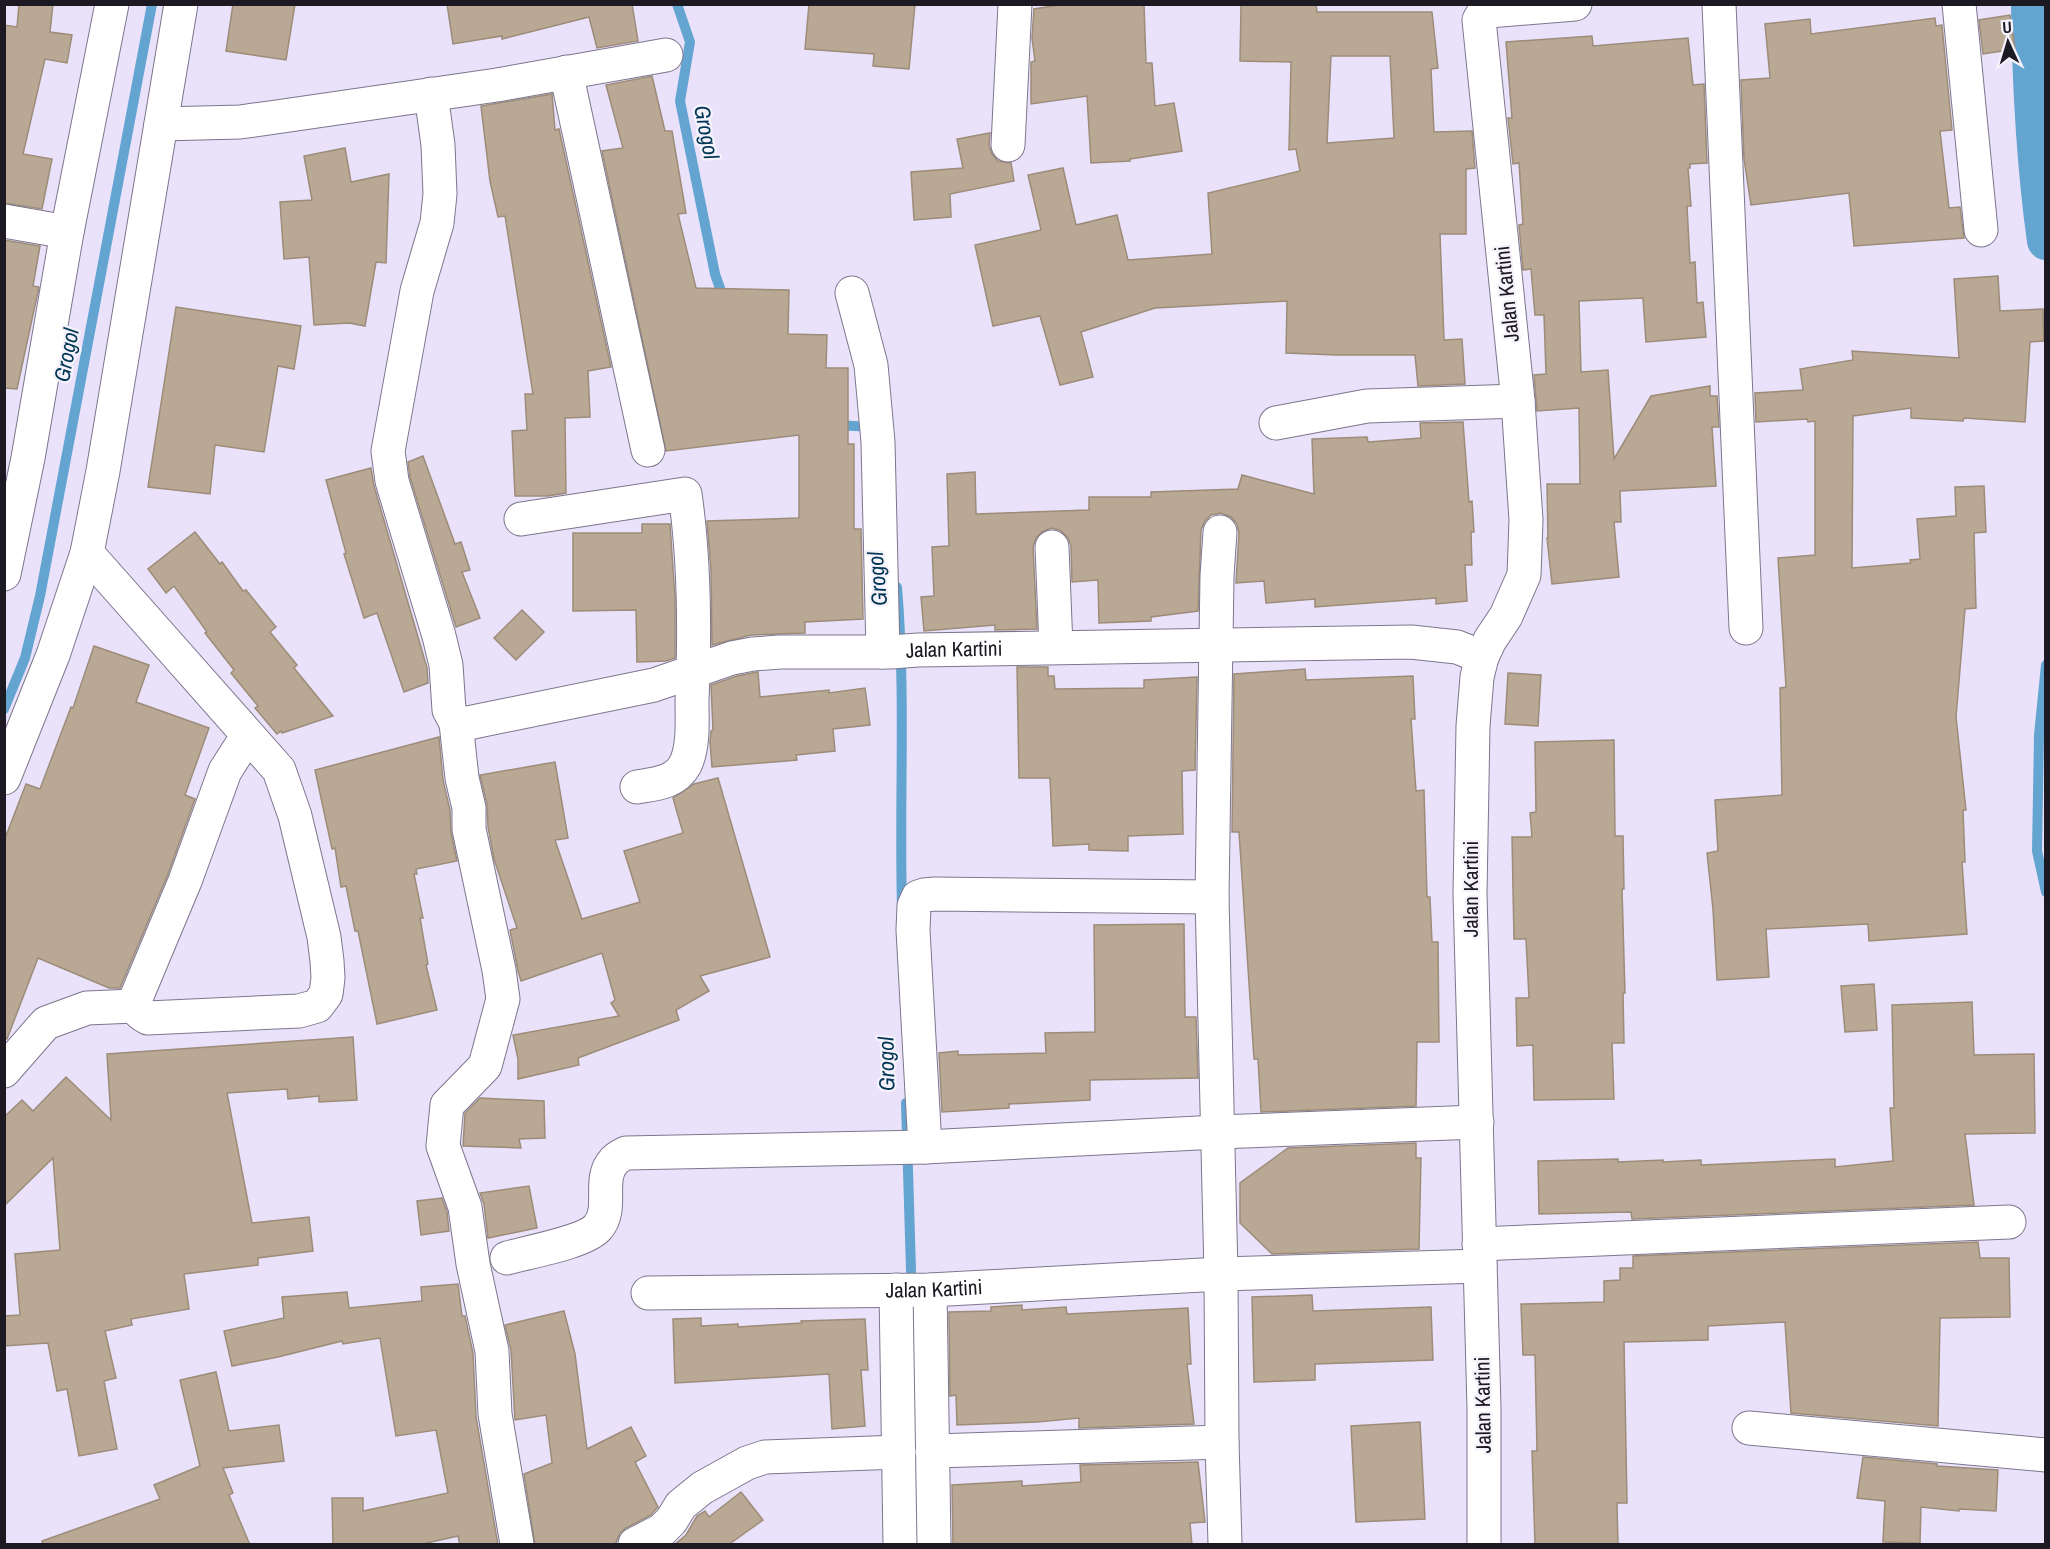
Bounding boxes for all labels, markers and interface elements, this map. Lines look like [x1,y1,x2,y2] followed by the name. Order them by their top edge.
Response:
[1978,12,2038,72] north arrow
[2001,16,2012,38] text: U
[687,103,727,162] water label: Grogol
[1487,244,1526,344] street label: Jalan Kartini
[46,325,86,384] water label: Grogol
[860,550,894,607] water label: Grogol
[905,634,1003,665] street label: Jalan Kartini
[1456,841,1485,937] street label: Jalan Kartini
[871,1036,901,1091] water label: Grogol
[885,1272,983,1304] street label: Jalan Kartini
[1467,1356,1498,1454] street label: Jalan Kartini

